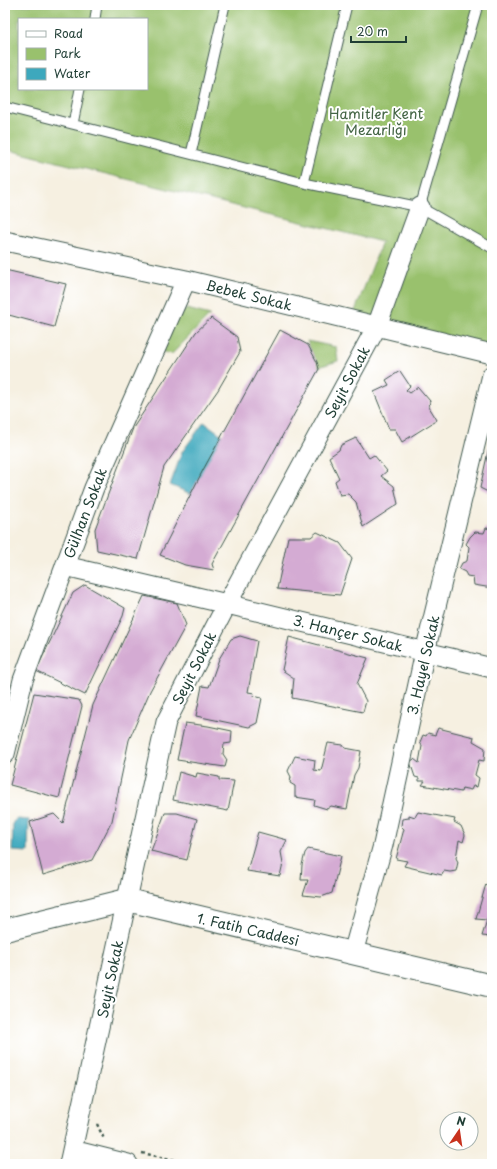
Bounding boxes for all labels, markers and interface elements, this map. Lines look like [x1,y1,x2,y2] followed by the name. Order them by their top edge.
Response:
[18,18,148,90] legend
[351,18,406,44] scale bar
[357,22,388,40] text: 20 m
[54,24,83,42] text: Road
[54,44,81,62] text: Park
[54,64,91,82] text: Water
[329,103,423,140] park label: Hamitler Kent Mezarlığı
[204,274,294,316] street label: Bebek Sokak
[319,342,375,422] street label: Seyit Sokak
[58,465,112,561] street label: Gülhan Sokak
[291,609,405,657] street label: 3. Hançer Sokak
[401,613,445,717] street label: 3. Hayel Sokak
[167,628,221,708] street label: Seyit Sokak
[195,907,301,951] street label: 1. Fatih Caddesi
[91,938,129,1020] street label: Seyit Sokak
[439,1111,479,1151] north arrow
[455,1112,468,1130] text: N

